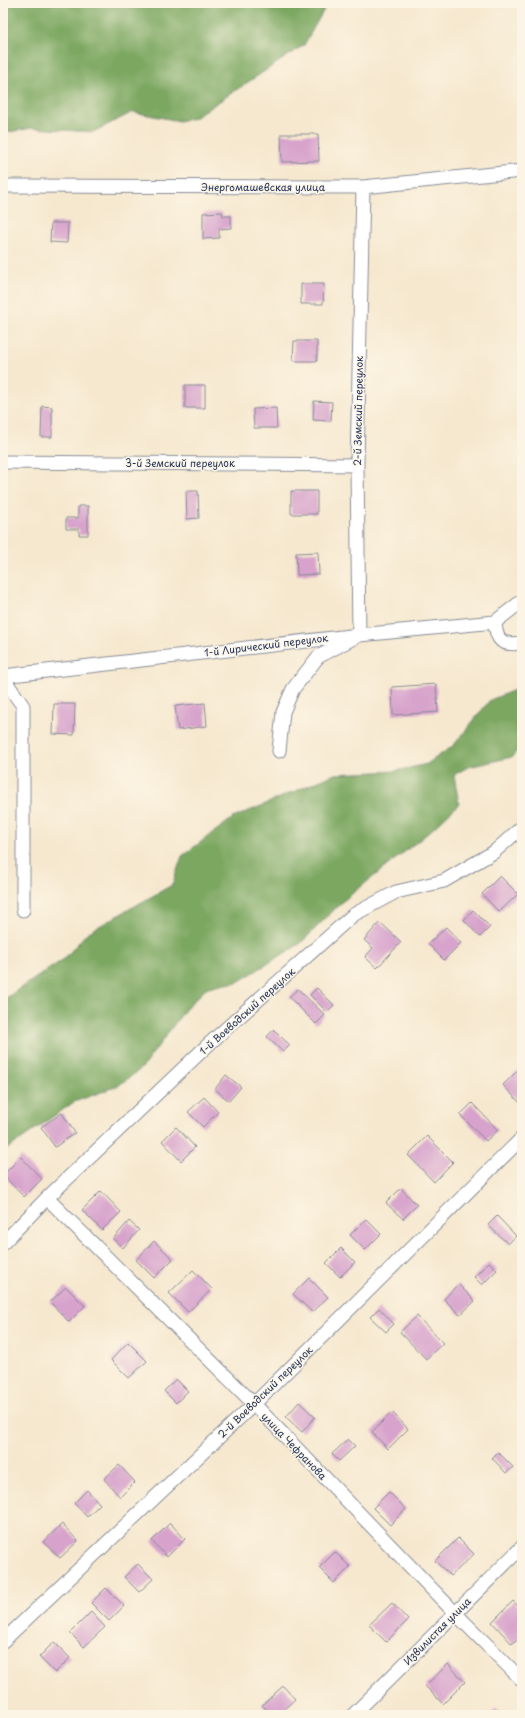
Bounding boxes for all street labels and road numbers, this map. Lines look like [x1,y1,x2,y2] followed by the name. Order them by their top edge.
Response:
[201,179,326,194] street label: Энергомашевская улица
[349,356,367,466] street label: 2-й Земский переулок
[125,455,235,471] street label: 3-й Земский переулок
[203,629,329,661] street label: 1-й Лирический переулок
[196,963,299,1058] street label: 1-й Воеводский переулок
[214,1342,316,1442] street label: 2-й Воеводский переулок
[258,1409,331,1483] street label: улица Чефранова
[399,1593,474,1668] street label: Извилистая улица

